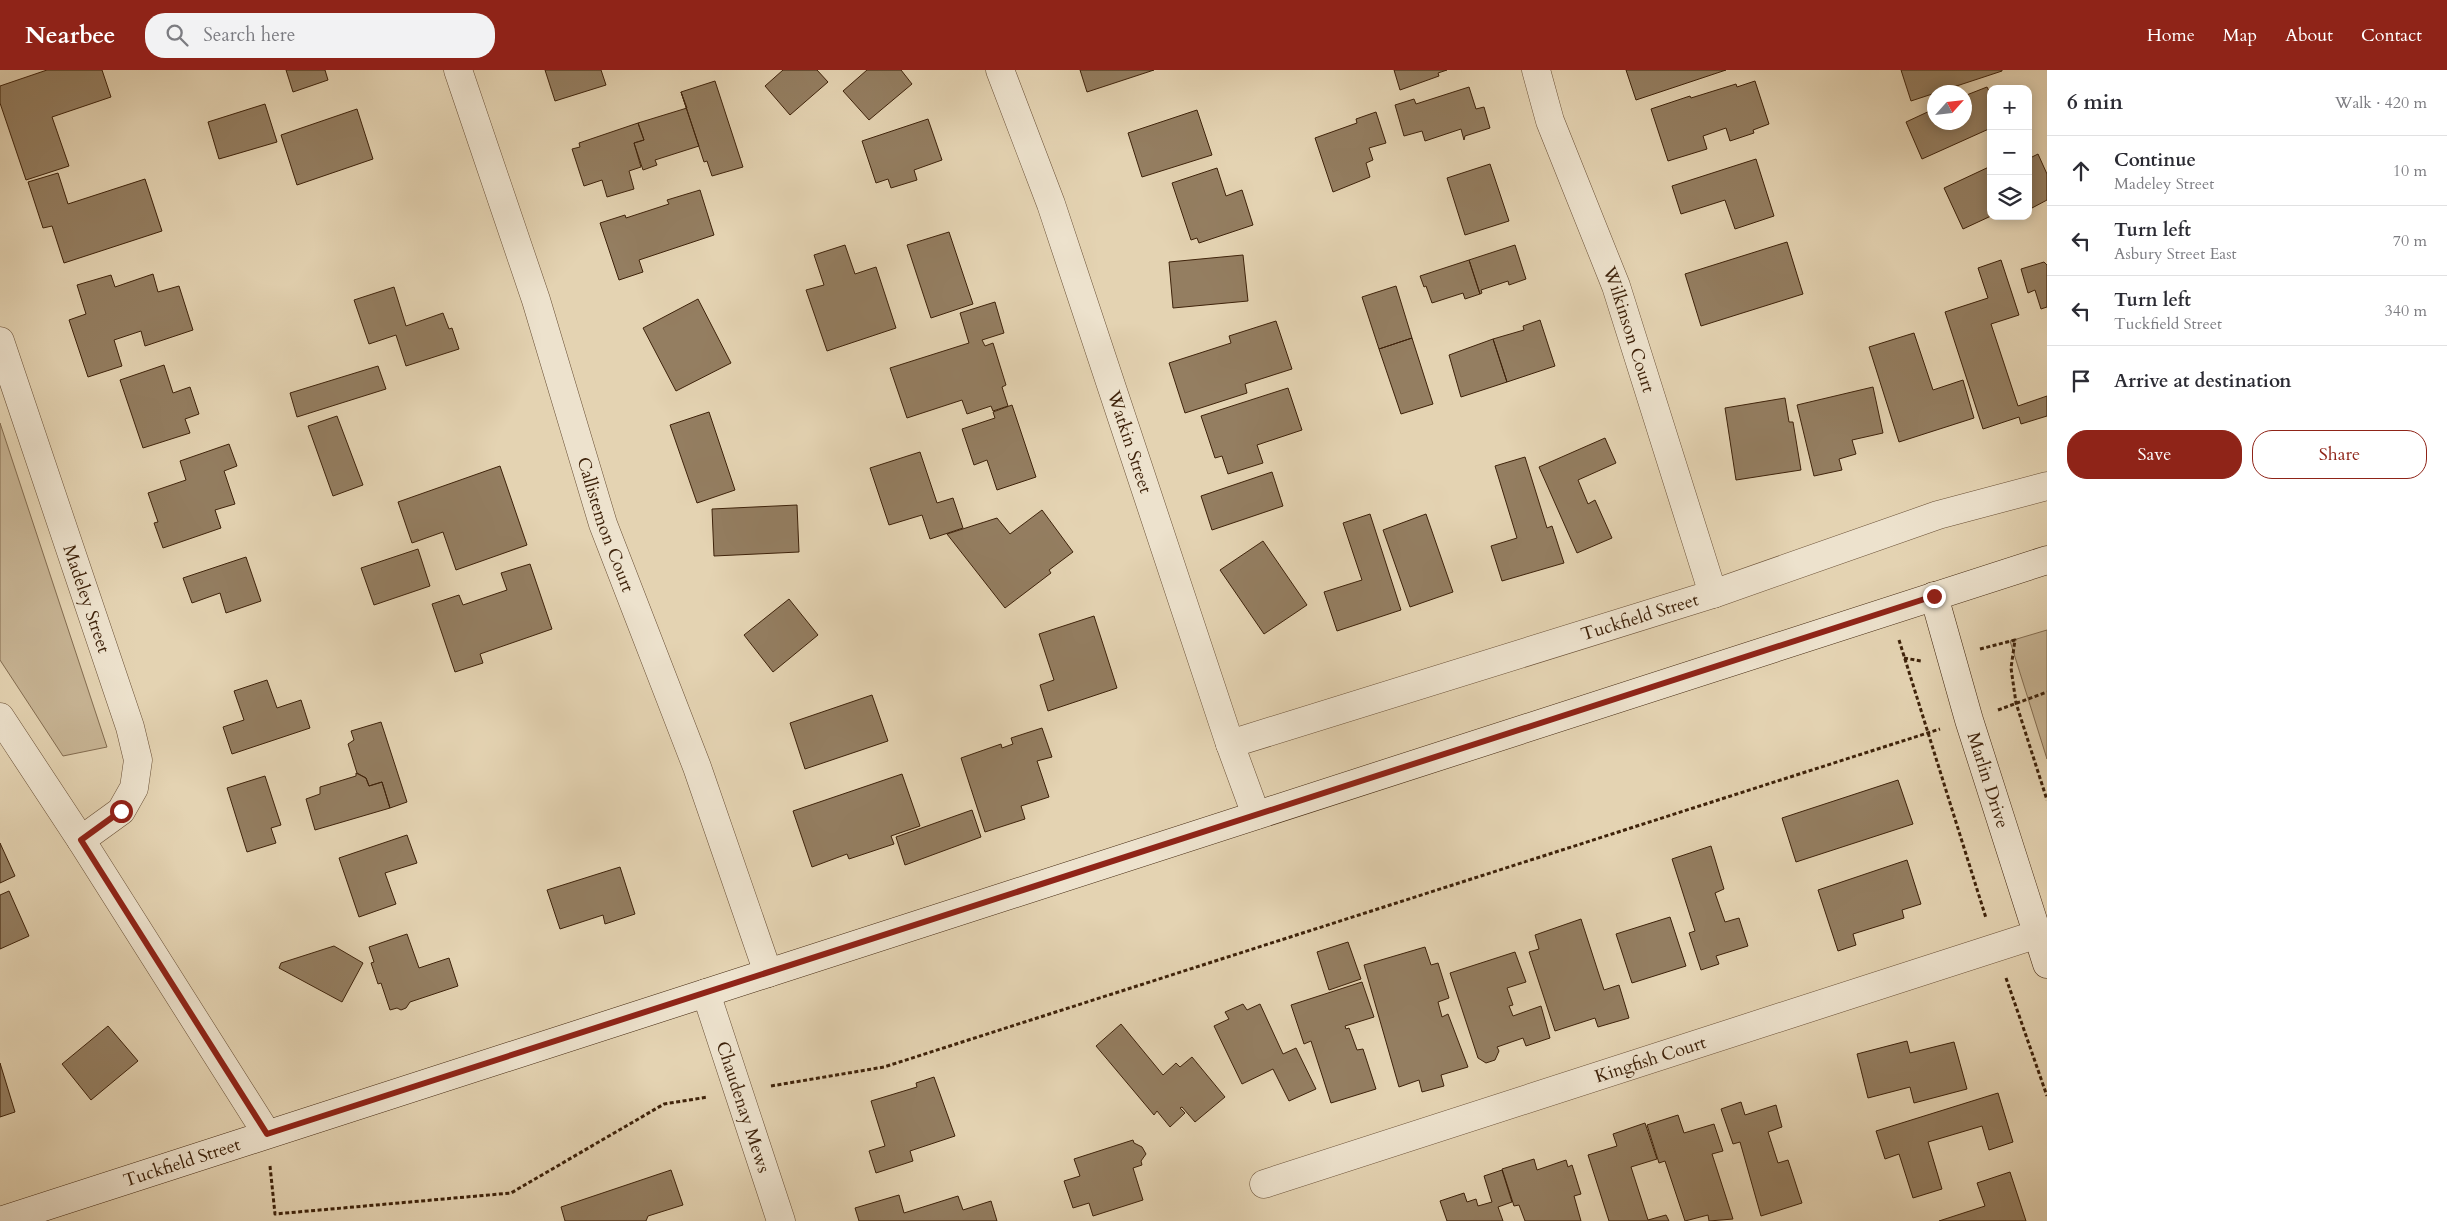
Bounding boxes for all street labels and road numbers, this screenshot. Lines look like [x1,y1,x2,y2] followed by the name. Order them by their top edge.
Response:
[1596,262,1661,396] street label: Wilkinson Court
[1100,387,1158,497] street label: Watkin Street
[571,454,640,596] street label: Callistemon Court
[56,541,116,657] street label: Madeley Street
[1578,587,1702,647] street label: Tuckfield Street
[1961,729,2015,832] street label: Marlin Drive
[1592,1030,1710,1089] street label: Kingfish Court
[710,1038,776,1176] street label: Chaudenay Mews
[120,1132,244,1193] street label: Tuckfield Street

